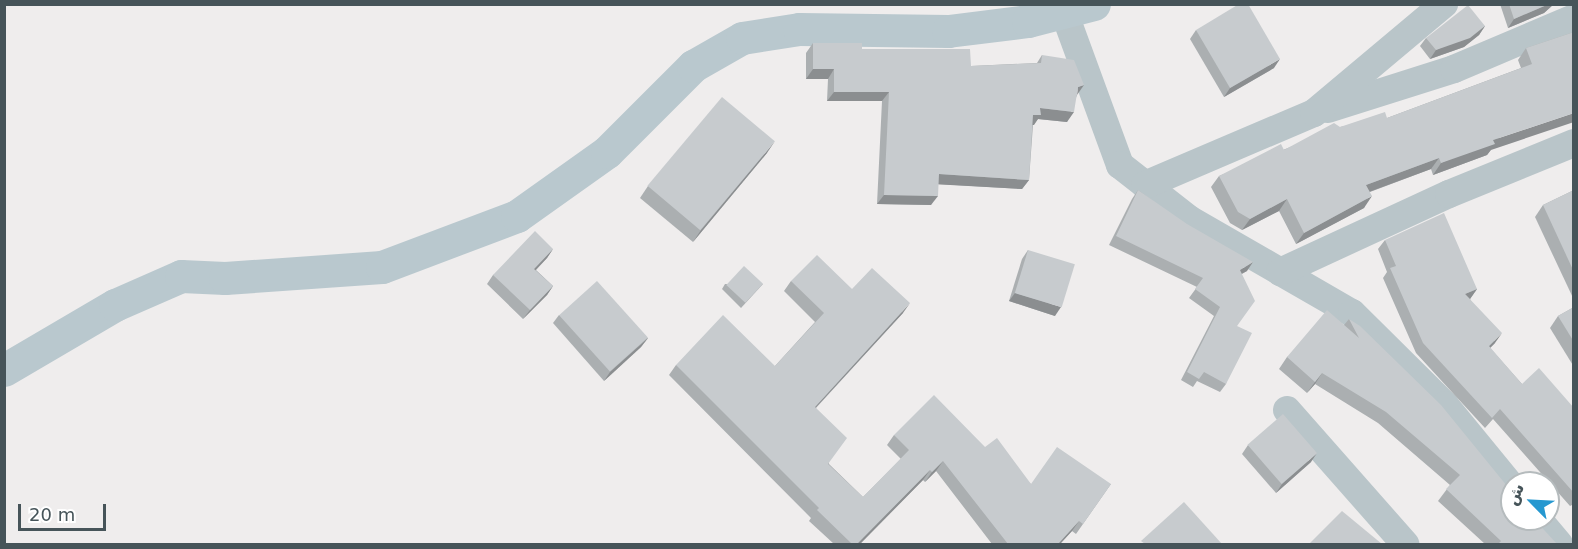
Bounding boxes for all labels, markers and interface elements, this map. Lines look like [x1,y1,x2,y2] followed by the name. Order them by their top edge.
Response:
[1500,471,1560,531] north arrow
[1502,480,1528,508] text: ش
[21,492,110,530] scale bar
[29,504,75,525] text: 20 m

